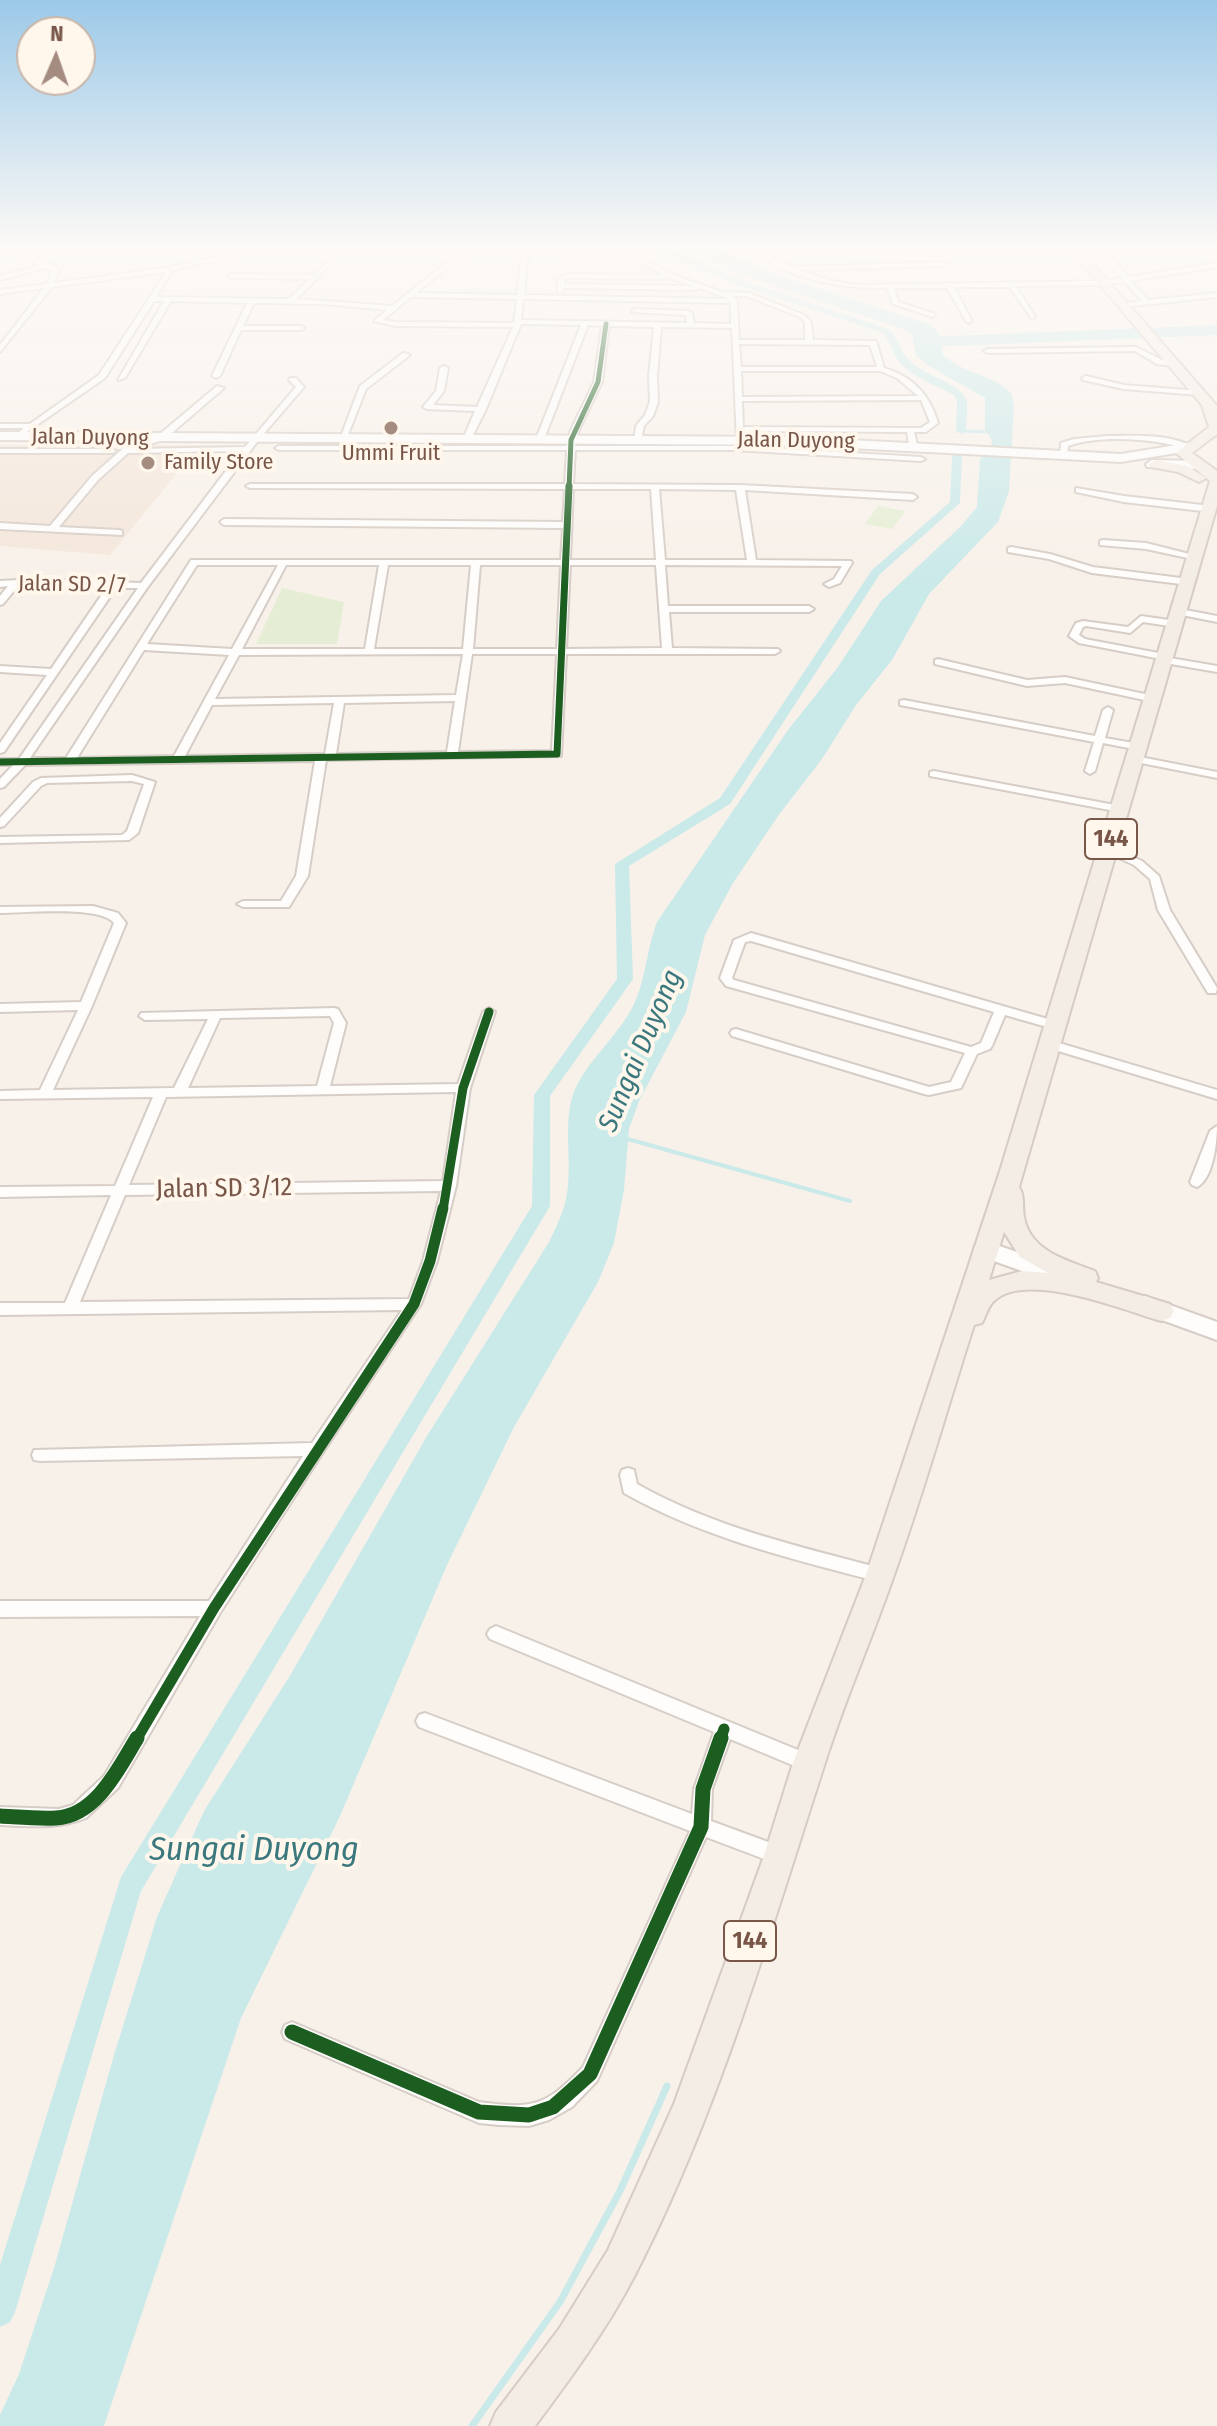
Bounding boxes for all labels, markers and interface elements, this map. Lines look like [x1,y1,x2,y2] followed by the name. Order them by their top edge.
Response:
[16,16,96,96] north arrow
[50,20,64,47] text: N
[382,419,400,437] marker: Ummi Fruit
[31,424,149,452] street label: Jalan Duyong
[737,427,855,455] street label: Jalan Duyong
[342,441,440,467] place label: Ummi Fruit
[164,450,273,476] place label: Family Store
[139,454,157,472] marker: Family Store
[18,571,126,599] street label: Jalan SD 2/7
[1085,819,1137,859] road number: 144
[592,965,690,1137] water label: Sungai Duyong
[156,1172,292,1206] street label: Jalan SD 3/12
[149,1831,359,1871] water label: Sungai Duyong
[724,1921,776,1961] road number: 144

